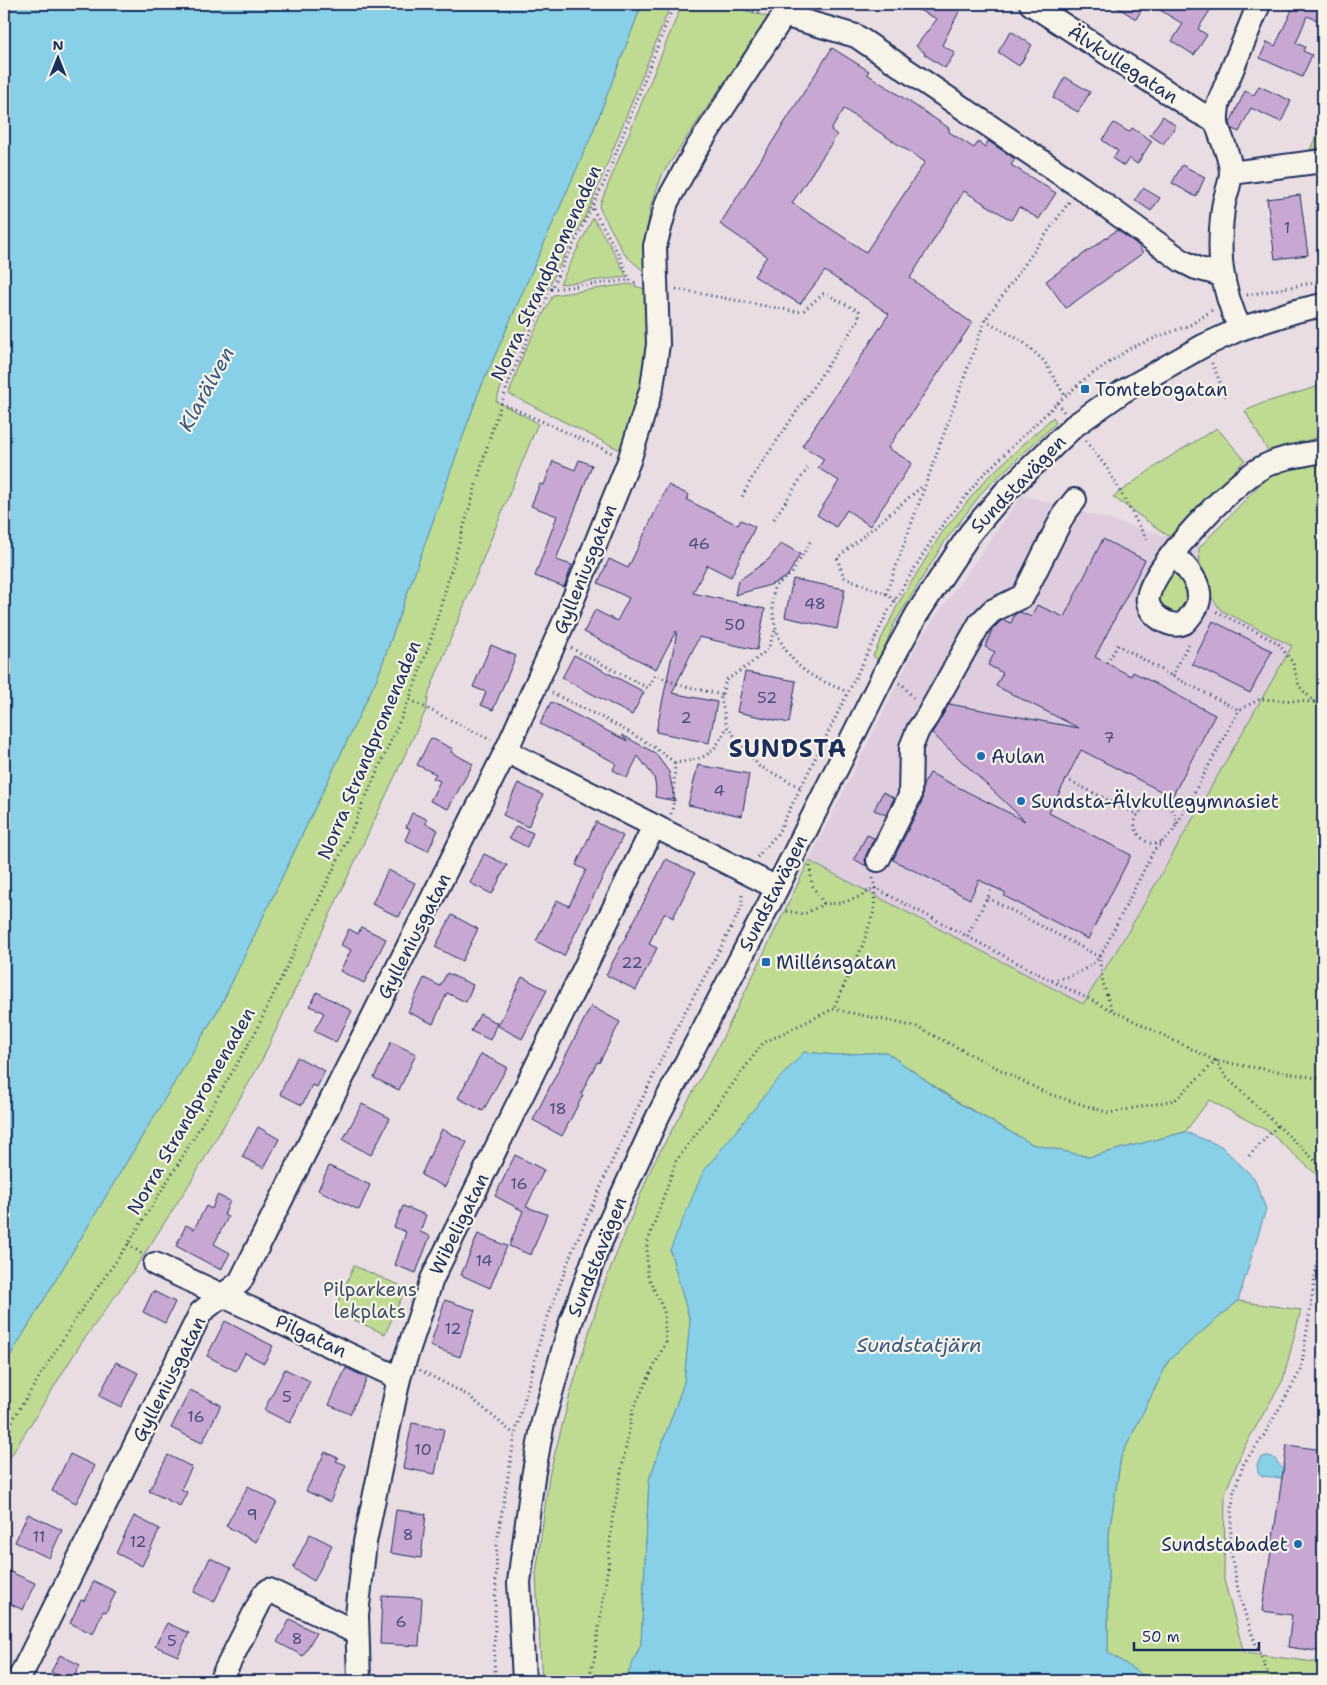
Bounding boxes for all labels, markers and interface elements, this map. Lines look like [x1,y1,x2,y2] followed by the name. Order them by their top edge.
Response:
[1063,19,1183,109] street label: Älvkullegatan
[32,32,82,82] north arrow
[52,36,64,54] text: N
[485,161,607,385] street label: Norra Strandpromenaden
[1284,217,1290,238] house number: 1
[172,342,240,436] water label: Klarälven
[1095,377,1228,402] place label: Tomtebogatan
[1079,383,1091,395] marker: Tomtebogatan
[965,429,1071,539] street label: Sundstavägen
[548,500,622,638] street label: Gylleniusgatan
[688,533,710,554] house number: 46
[804,593,826,614] house number: 48
[725,614,745,635] house number: 50
[311,637,427,863] street label: Norra Strandpromenaden
[757,687,777,708] house number: 52
[680,707,692,728] house number: 2
[1103,727,1115,748] house number: 7
[729,733,847,765] district label: SUNDSTA
[991,744,1045,769] place label: Aulan
[975,750,987,762] marker: Aulan
[713,780,725,801] house number: 4
[1031,789,1279,814] place label: Sundsta-Älvkullegymnasiet
[1015,795,1027,807] marker: Sundsta-Älvkullegymnasiet
[733,830,813,956] street label: Sundstavägen
[372,869,456,1003] street label: Gylleniusgatan
[776,950,896,975] place label: Millénsgatan
[621,952,643,973] house number: 22
[760,956,772,968] marker: Millénsgatan
[121,1003,261,1219] street label: Norra Strandpromenaden
[549,1098,567,1119] house number: 18
[424,1169,494,1279] street label: Wibeligatan
[510,1173,528,1194] house number: 16
[561,1193,633,1321] street label: Sundstavägen
[475,1250,493,1271] house number: 14
[323,1277,417,1324] park label: Pilparkens lekplats
[271,1309,351,1363] street label: Pilgatan
[127,1312,211,1446] street label: Gylleniusgatan
[444,1318,462,1339] house number: 12
[857,1332,981,1358] water label: Sundstatjärn
[282,1386,292,1407] house number: 5
[187,1406,205,1427] house number: 16
[414,1439,432,1460] house number: 10
[246,1504,258,1525] house number: 9
[402,1524,414,1545] house number: 8
[33,1526,45,1547] house number: 11
[129,1531,147,1552] house number: 12
[1161,1532,1288,1557] place label: Sundstabadet
[1292,1538,1304,1550] marker: Sundstabadet
[395,1611,407,1632] house number: 6
[1134,1620,1260,1652] scale bar
[1142,1627,1180,1647] text: 50 m
[291,1628,303,1649] house number: 8
[167,1630,177,1651] house number: 5

